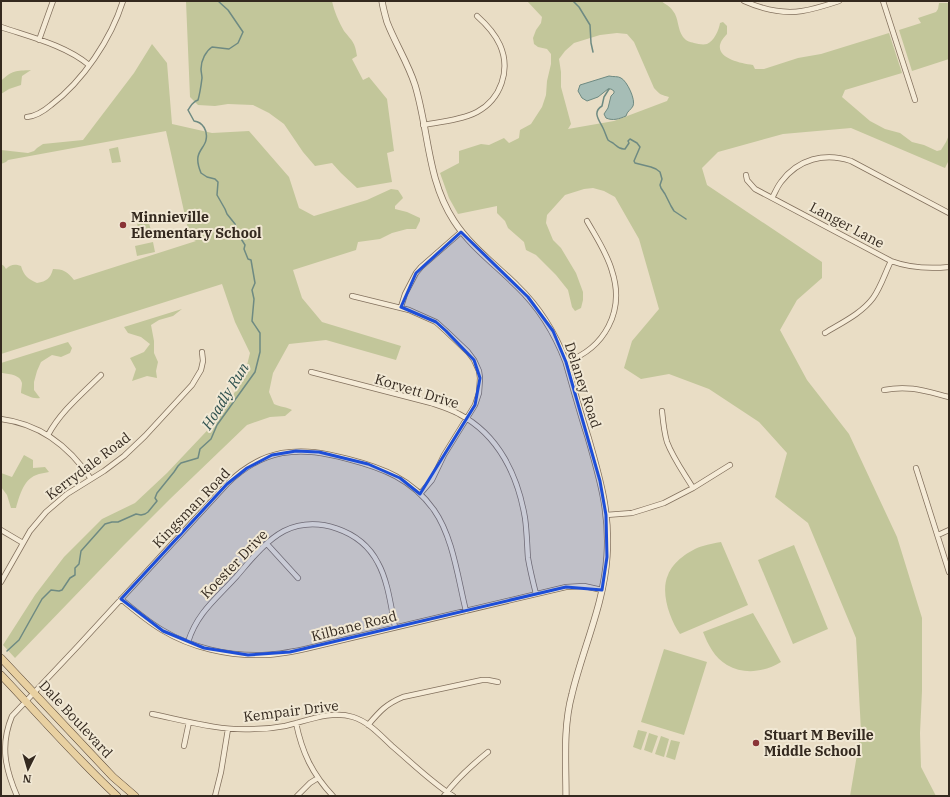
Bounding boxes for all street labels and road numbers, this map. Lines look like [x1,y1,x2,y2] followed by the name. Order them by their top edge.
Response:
[807,198,887,252] street label: Langer Lane
[561,340,606,431] street label: Delaney Road
[373,370,461,412] street label: Korvett Drive
[42,428,134,504] street label: Kerrydale Road
[148,464,234,552] street label: Kingsman Road
[197,526,271,602] street label: Koester Drive
[309,607,399,645] street label: Kilbane Road
[35,676,117,762] street label: Dale Boulevard
[242,696,340,726] street label: Kempair Drive

